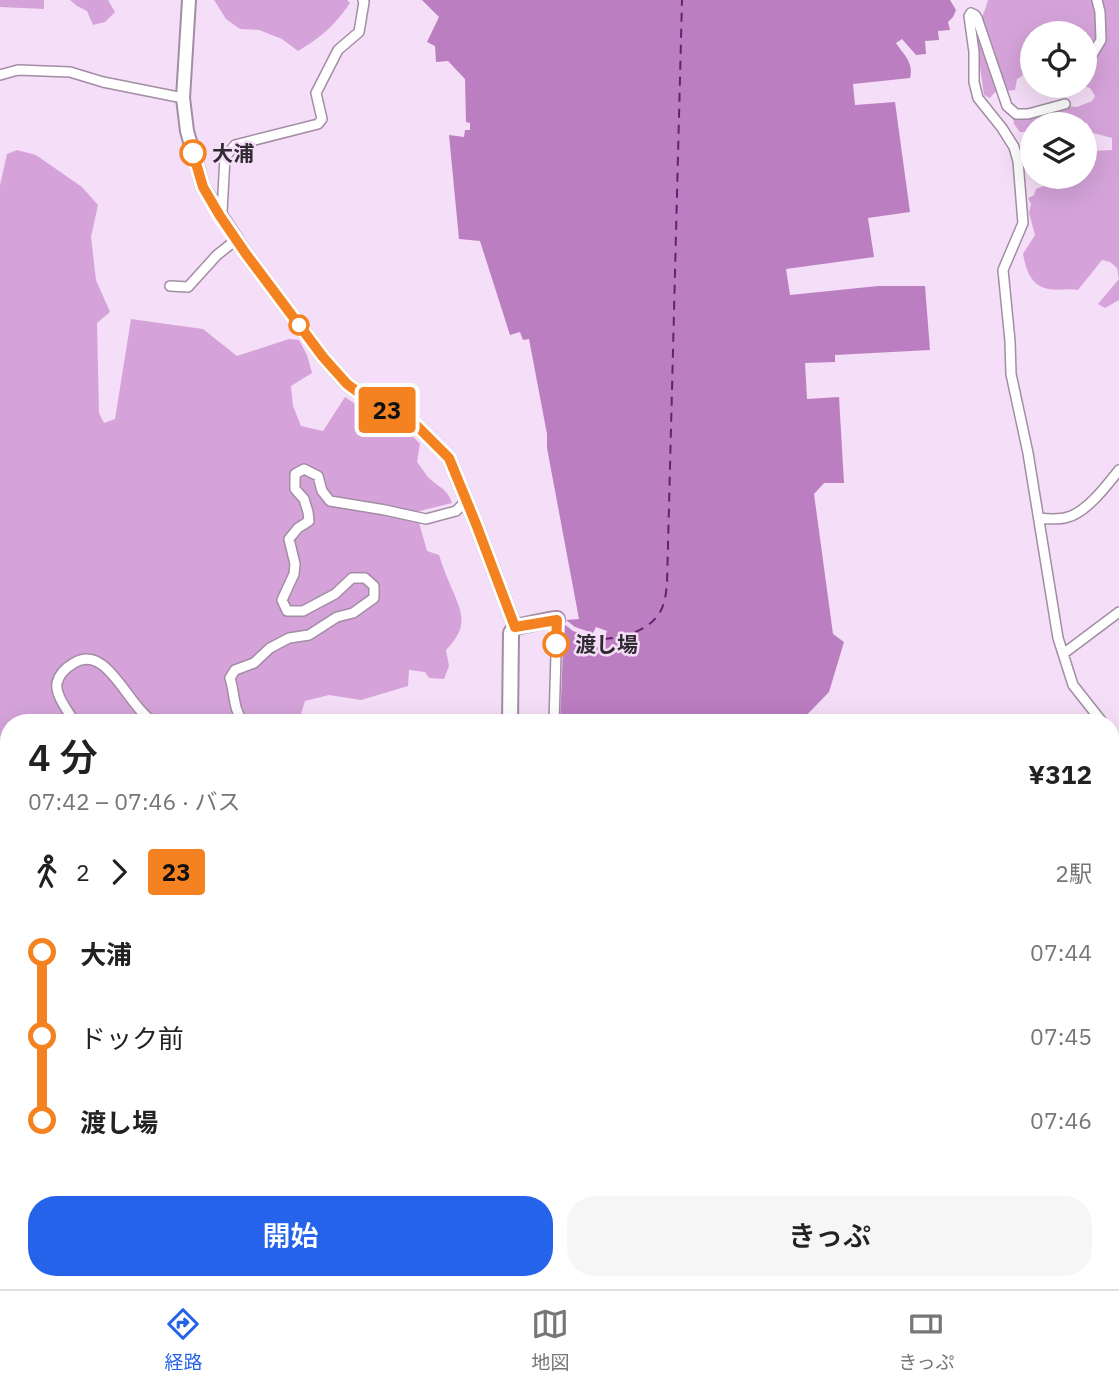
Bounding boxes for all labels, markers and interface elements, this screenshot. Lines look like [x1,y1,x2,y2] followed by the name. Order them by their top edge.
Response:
[1020,21,1097,189] map controls
[1020,21,1097,98] button: locate
[1020,112,1097,189] button: layers
[212,139,254,167] place label: 大浦
[180,140,206,166] marker: 大浦
[289,315,309,335] unlabelled marker
[356,387,418,433] line badge: 23
[373,394,401,426] text: 23
[575,630,638,658] place label: 渡し場
[543,631,569,657] marker: 渡し場
[28,732,98,781] text: 4 分
[1028,757,1092,791] text: ¥312
[28,786,241,816] text: 07:42 – 07:46 · バス
[28,853,66,891] icon: walk
[100,853,138,891] icon: forward
[162,856,191,888] text: 23
[76,857,90,887] text: 2
[1055,858,1092,888] text: 2駅
[80,937,132,971] text: 大浦
[1030,937,1092,967] text: 07:44
[80,1021,184,1055] text: ドック前
[1030,1021,1092,1051] text: 07:45
[80,1105,158,1139] text: 渡し場
[1030,1105,1092,1135] text: 07:46
[28,1196,553,1276] button: 開始
[567,1196,1092,1276] button: きっぷ
[164,1305,202,1374] tab: 経路
[531,1305,569,1374] tab: 地図
[898,1305,955,1374] tab: きっぷ

